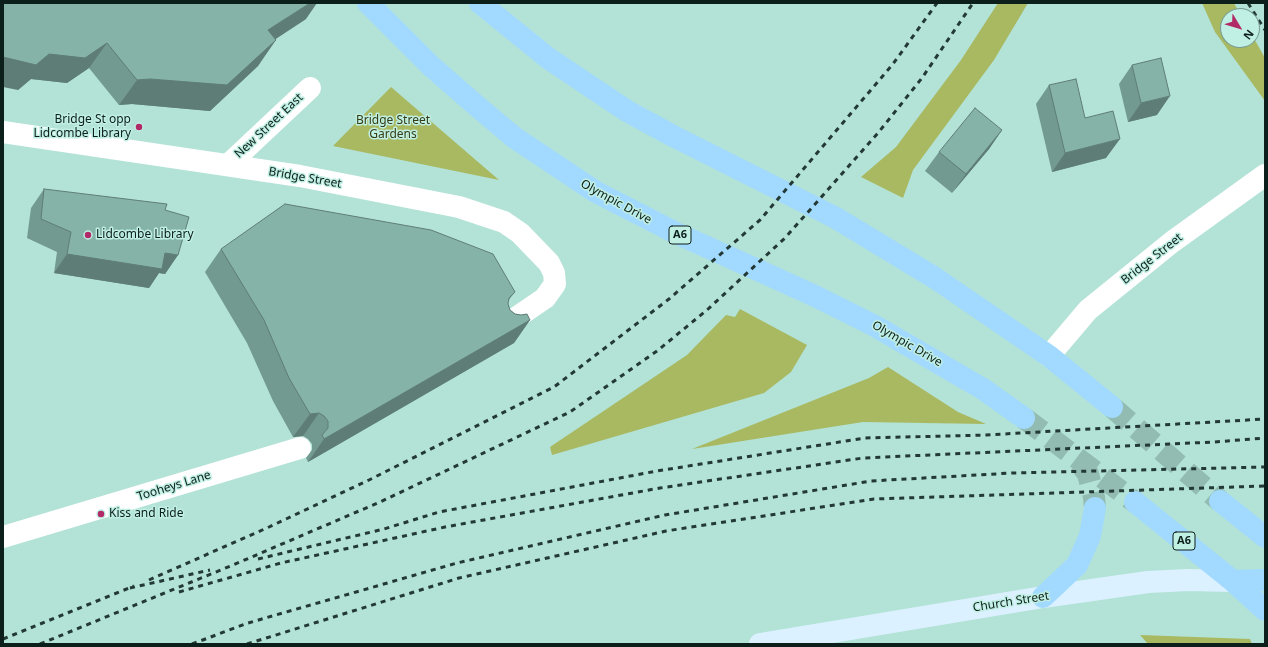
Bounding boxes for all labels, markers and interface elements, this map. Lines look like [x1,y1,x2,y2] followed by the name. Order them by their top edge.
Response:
[1220,8,1260,48] north arrow
[1240,27,1258,43] text: N
[232,91,306,161] street label: New Street East
[33,113,131,141] place label: Bridge St opp Lidcombe Library
[356,114,430,142] park label: Bridge Street Gardens
[134,122,144,132] marker: Bridge St opp Lidcombe Library
[267,164,343,192] street label: Bridge Street
[578,177,654,227] street label: Olympic Drive
[669,226,691,244] road number: A6
[96,228,194,242] place label: Lidcombe Library
[83,230,93,240] marker: Lidcombe Library
[1118,231,1186,287] street label: Bridge Street
[869,318,945,370] street label: Olympic Drive
[135,468,213,504] street label: Tooheys Lane
[109,507,183,521] place label: Kiss and Ride
[96,509,106,519] marker: Kiss and Ride
[1173,532,1195,550] road number: A6
[972,589,1050,615] street label: Church Street

